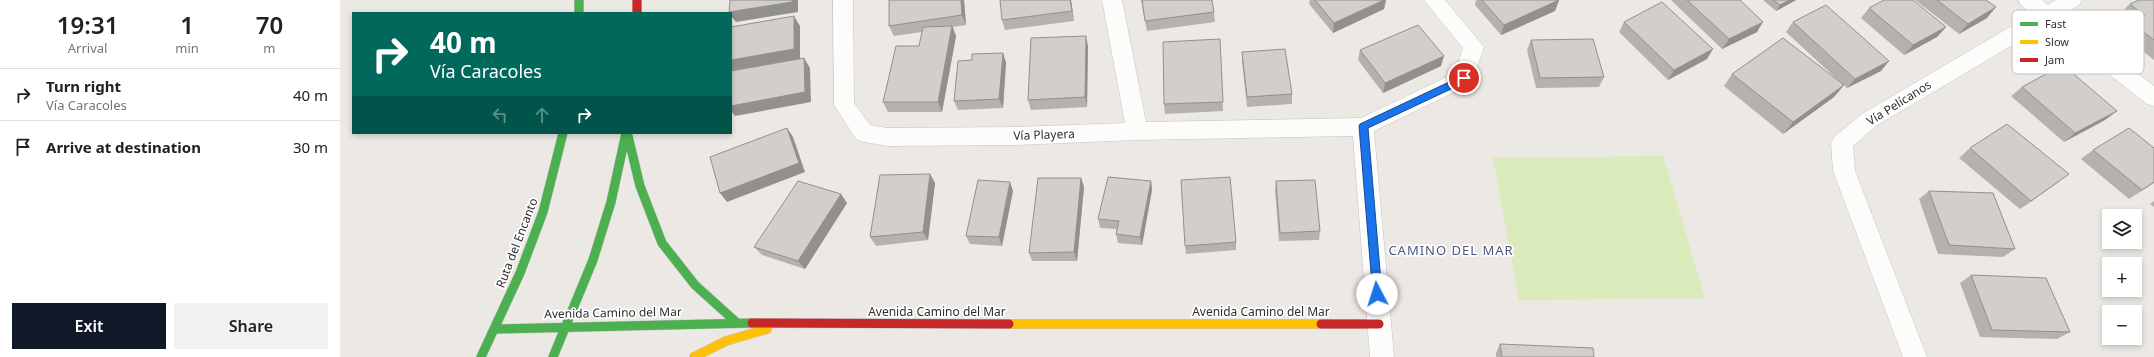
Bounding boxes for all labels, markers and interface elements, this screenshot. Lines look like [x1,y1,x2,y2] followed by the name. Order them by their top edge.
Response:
[57,8,118,41] text: 19:31
[180,8,194,41] text: 1
[256,8,283,41] text: 70
[2012,10,2144,74] legend
[2045,16,2066,31] text: Fast
[430,23,497,61] text: 40 m
[364,28,416,80] icon: right
[2045,34,2069,49] text: Slow
[68,39,107,57] text: Arrival
[175,39,199,57] text: min
[263,39,275,57] text: m
[2044,52,2064,67] text: Jam
[430,59,542,83] text: Vía Caracoles
[1447,61,1481,95] pin
[1453,67,1475,89] icon: arrive
[46,76,121,96] text: Turn right
[1863,76,1935,129] street label: Vía Pelícanos
[12,84,34,106] icon: right
[293,85,328,105] text: 40 m
[46,96,127,114] text: Vía Caracoles
[489,104,511,126] icon: left
[531,104,553,126] icon: ahead
[573,104,595,126] icon: right
[1013,125,1075,144] street label: Vía Playera
[12,136,34,158] icon: arrive
[46,137,201,157] text: Arrive at destination
[293,137,328,157] text: 30 m
[492,195,541,290] street label: Ruta del Encanto
[2102,209,2142,345] map controls
[2102,209,2142,249] button: layers
[1388,241,1514,259] district label: CAMINO DEL MAR
[2102,257,2142,297] button: +
[1356,273,1398,315] position arrow
[12,303,166,349] button: Exit
[174,303,328,349] button: Share
[544,303,682,322] street label: Avenida Camino del Mar
[868,303,1006,320] street label: Avenida Camino del Mar
[1192,303,1330,320] street label: Avenida Camino del Mar
[2102,305,2142,345] button: −

